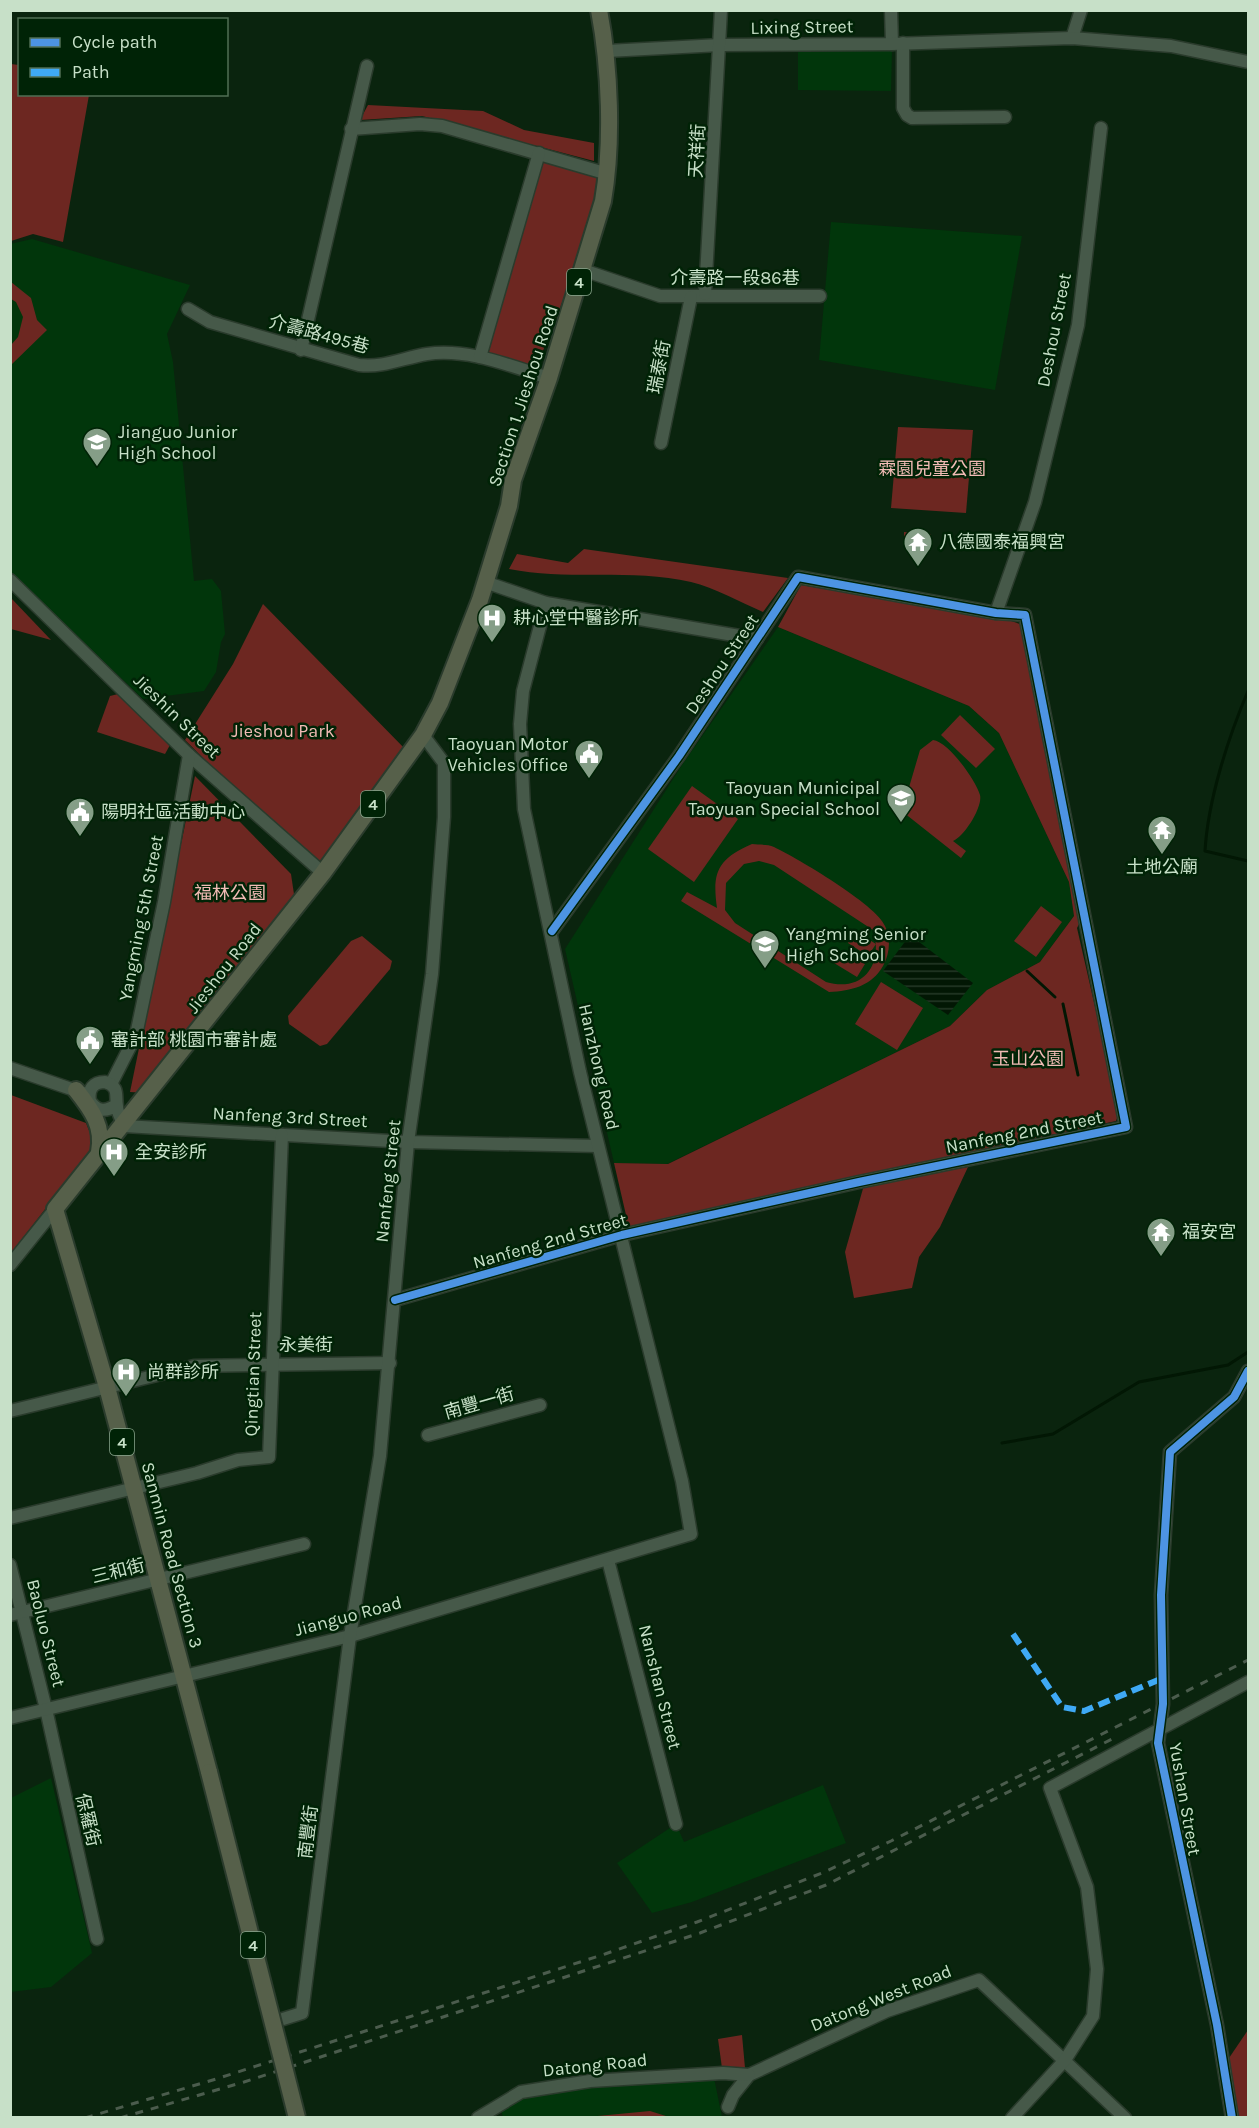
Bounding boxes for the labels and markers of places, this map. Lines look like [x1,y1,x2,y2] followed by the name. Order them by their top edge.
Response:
[118,421,238,464] place label: Jianguo Junior High School
[81,426,113,468] school or university icon: Jianguo Junior High School
[902,526,934,568] temple icon: 八德國泰福興宮
[939,531,1065,553] place label: 八德國泰福興宮
[476,602,508,644] hospital icon: 耕心堂中醫診所
[513,607,639,629] place label: 耕心堂中醫診所
[448,733,568,776] place label: Taoyuan Motor Vehicles Office
[573,738,605,780] public building icon: Taoyuan Motor Vehicles Office
[688,777,880,820] place label: Taoyuan Municipal Taoyuan Special School
[885,782,917,824] school or university icon: Taoyuan Municipal Taoyuan Special School
[64,796,96,838] public building icon: 陽明社區活動中心
[101,801,245,823] place label: 陽明社區活動中心
[1146,814,1178,856] temple icon: 土地公廟
[1126,856,1198,878] place label: 土地公廟
[786,923,926,966] place label: Yangming Senior High School
[749,928,781,970] school or university icon: Yangming Senior High School
[74,1024,106,1066] public building icon: 審計部 桃園市審計處
[111,1029,277,1051] place label: 審計部 桃園市審計處
[98,1136,130,1178] hospital icon: 全安診所
[135,1141,207,1163] place label: 全安診所
[1145,1216,1177,1258] temple icon: 福安宮
[1182,1221,1236,1243] place label: 福安宮
[110,1356,142,1398] hospital icon: 尚群診所
[147,1361,219,1383] place label: 尚群診所

